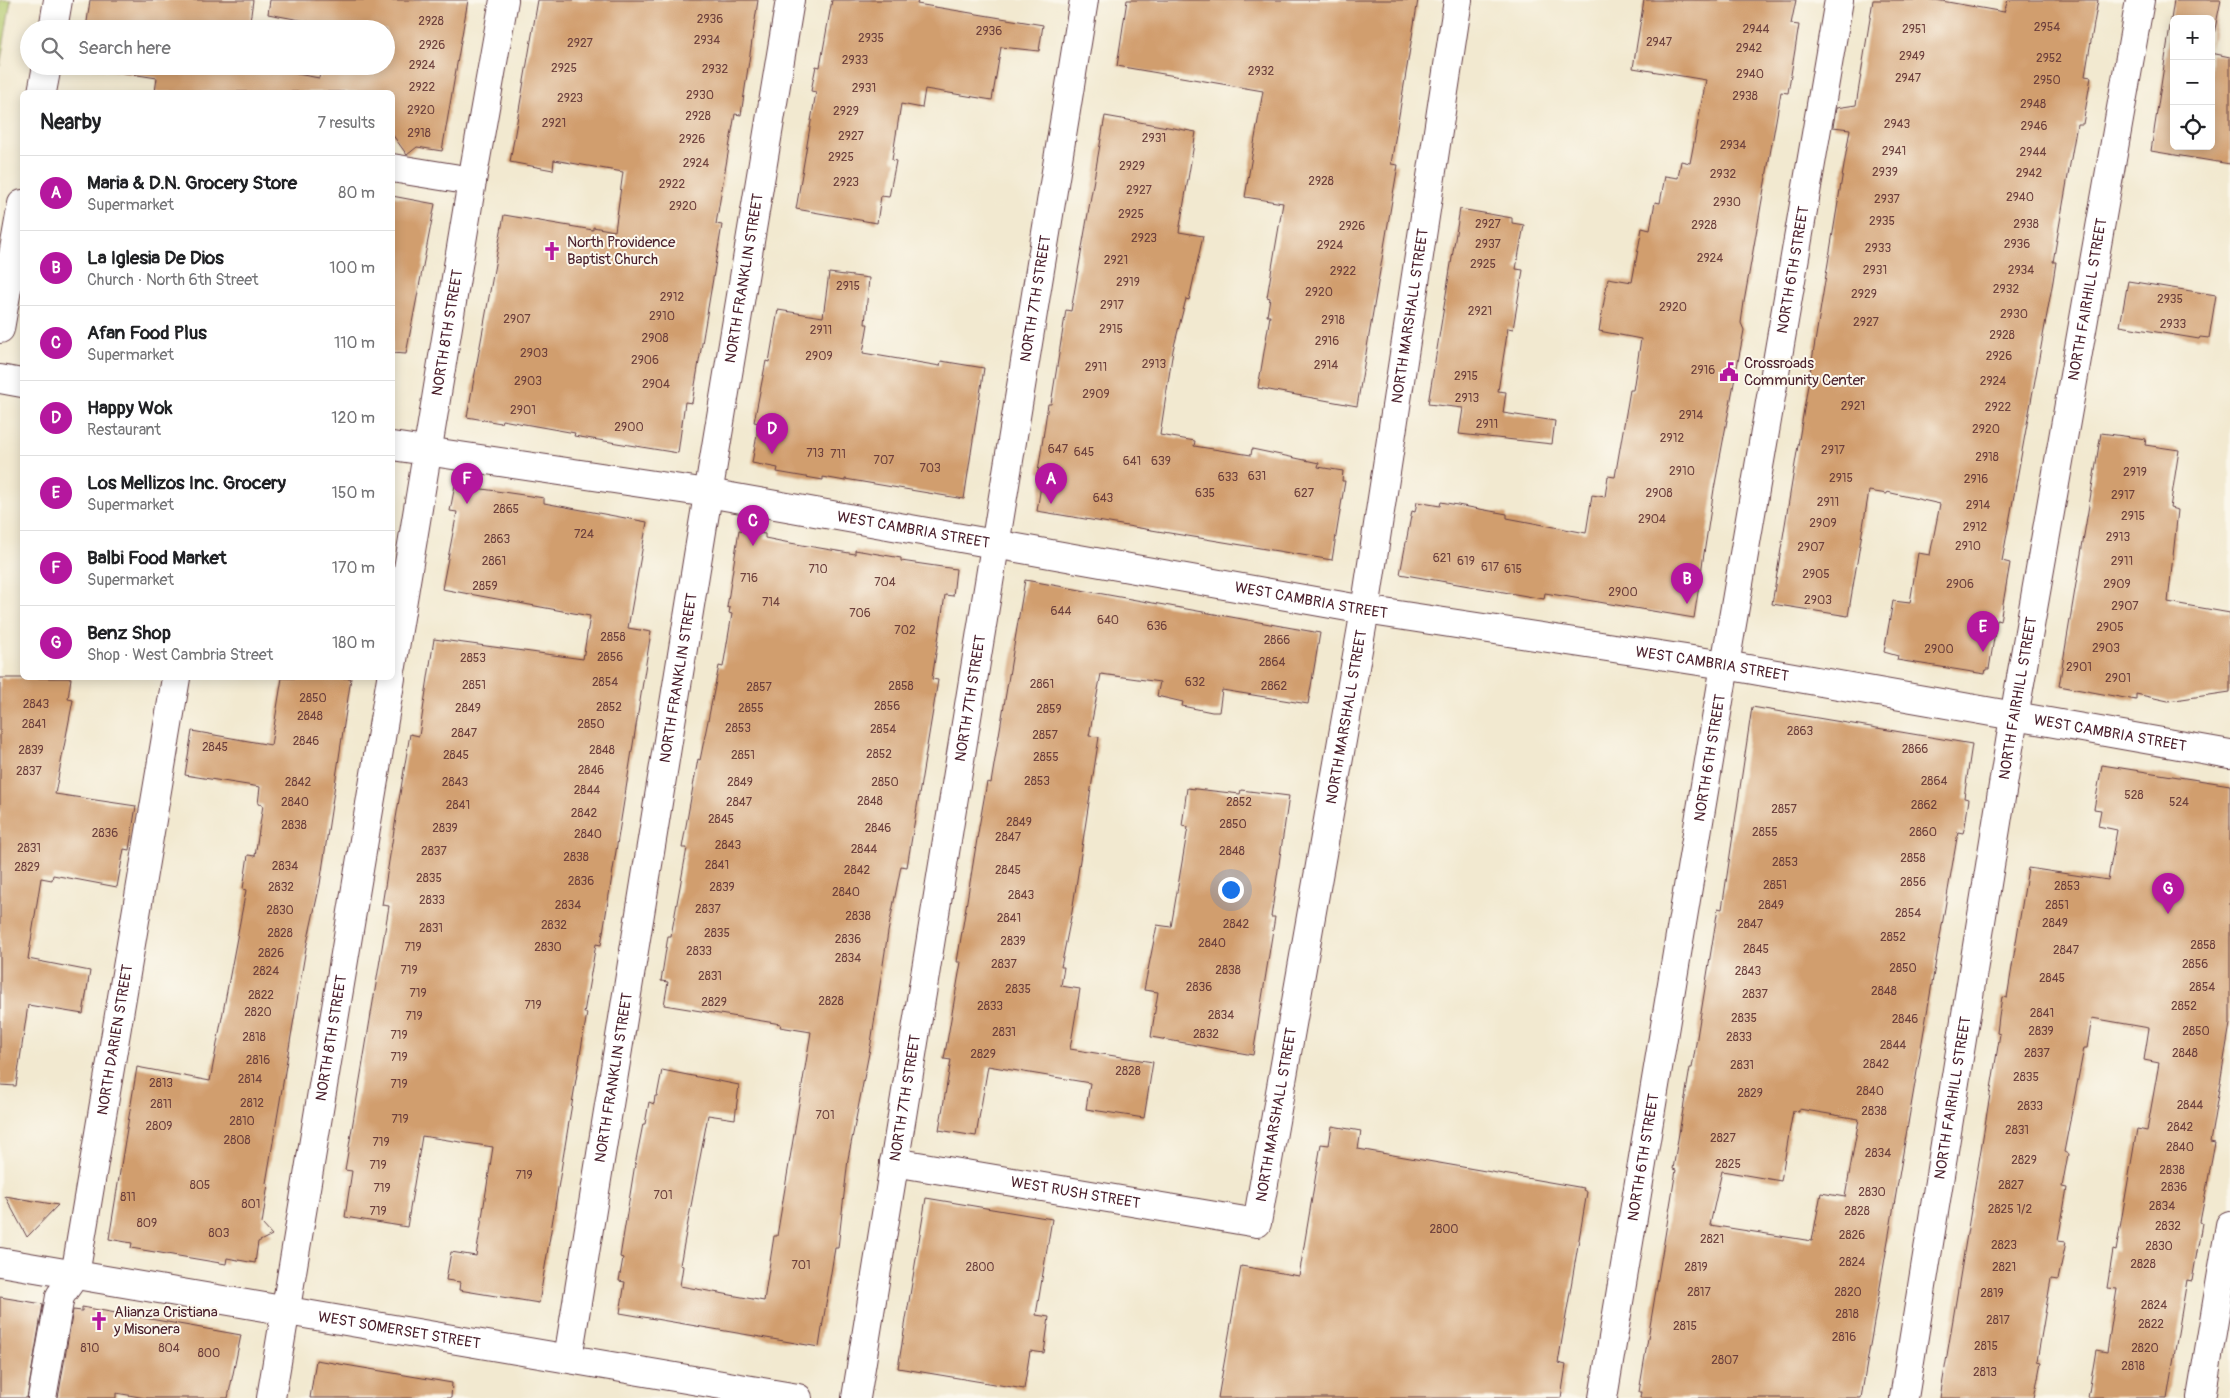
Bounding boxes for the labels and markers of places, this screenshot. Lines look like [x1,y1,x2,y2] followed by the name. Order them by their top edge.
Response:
[567,233,676,269] place label: North Providence Baptist Church
[541,240,563,262] church icon: North Providence Baptist Church
[1744,354,1866,390] place label: Crossroads Community Center
[1718,361,1740,383] public building icon: Crossroads Community Center
[756,413,788,454] pin: D
[451,463,483,504] pin: F
[1035,463,1067,504] pin: A
[737,505,769,546] pin: C
[1671,563,1703,604] pin: B
[1967,611,1999,652] pin: E
[2152,873,2184,914] pin: G
[113,1303,218,1339] place label: Alianza Cristiana y Misonera
[88,1310,110,1332] church icon: Alianza Cristiana y Misonera

